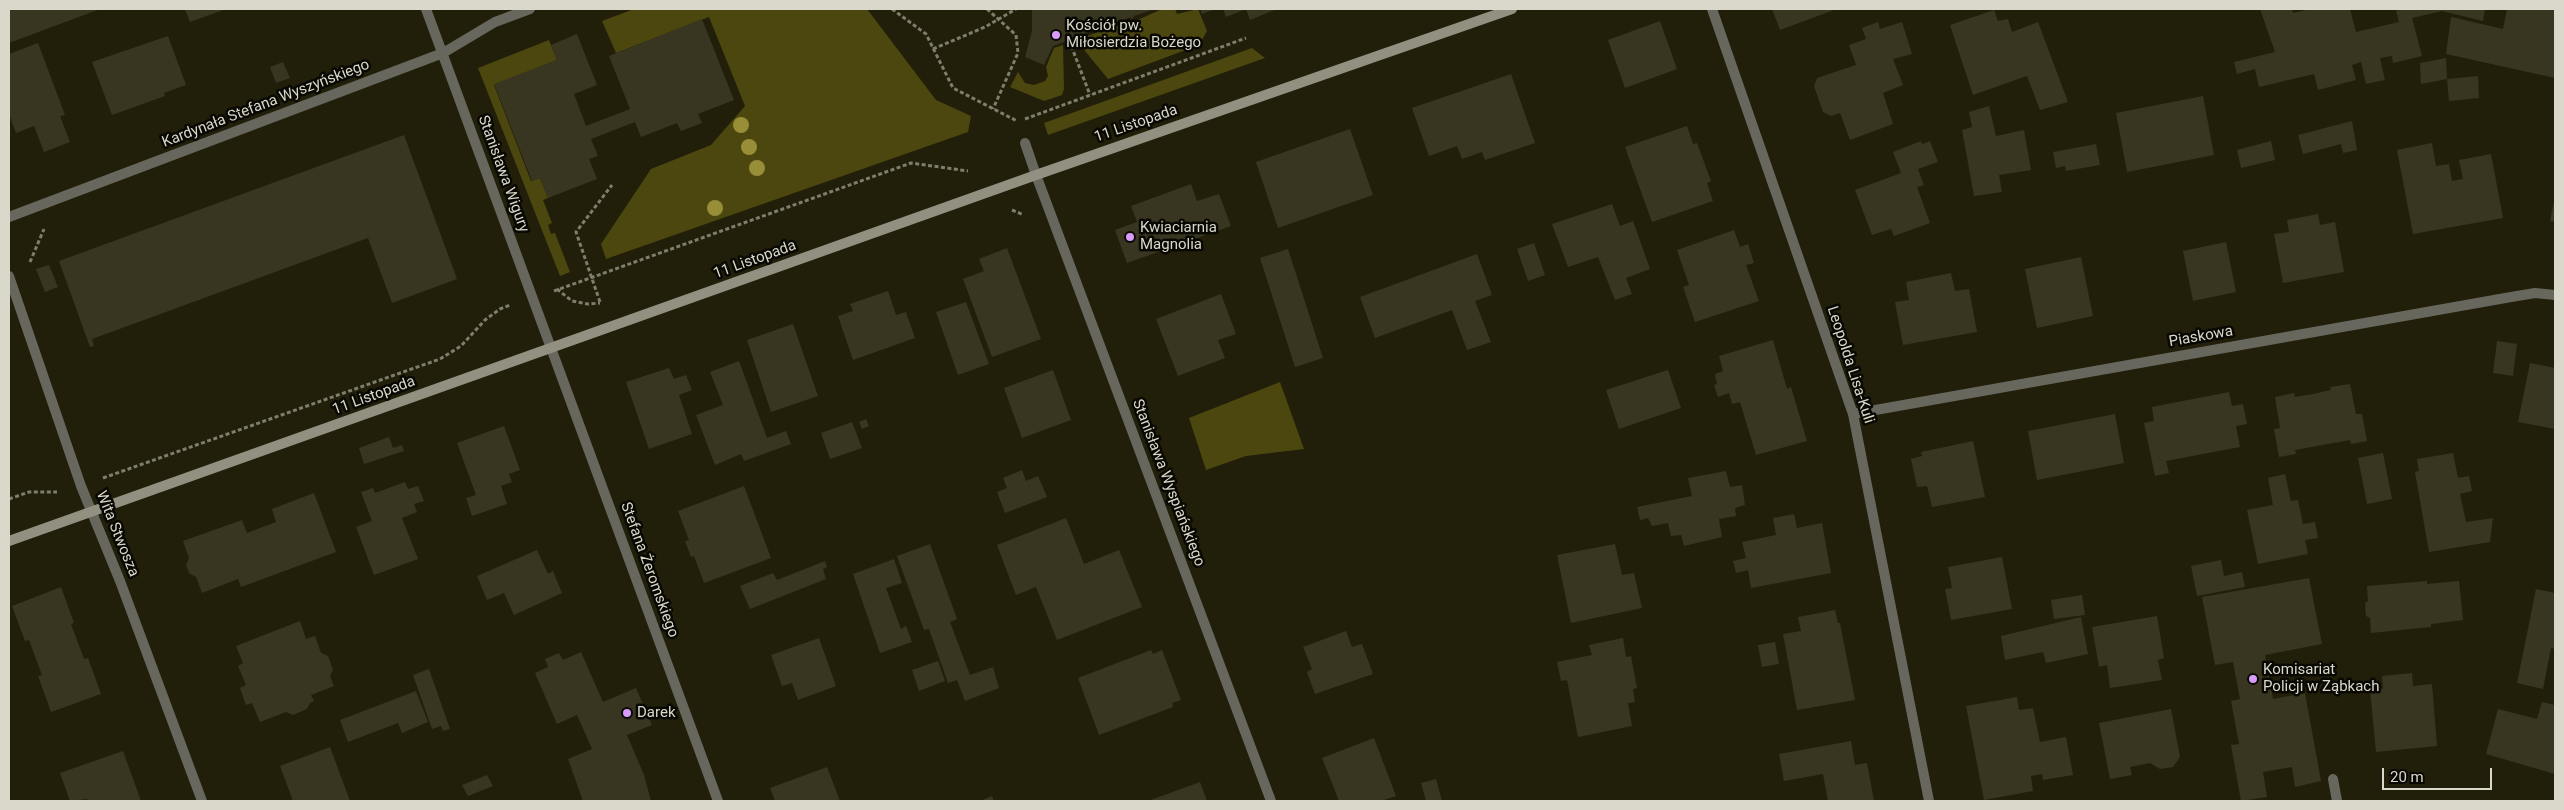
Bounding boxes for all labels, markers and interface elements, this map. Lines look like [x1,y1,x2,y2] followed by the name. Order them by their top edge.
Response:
[1066,17,1201,52] place label: Kościół pw. Miłosierdzia Bożego
[1050,29,1062,41] marker: Kościół pw. Miłosierdzia Bożego
[160,56,372,152] street label: Kardynała Stefana Wyszyńskiego
[1092,101,1180,147] street label: 11 Listopada
[474,113,532,235] street label: Stanisława Wigury
[1140,219,1217,254] place label: Kwiaciarnia Magnolia
[1124,231,1136,243] marker: Kwiaciarnia Magnolia
[711,237,799,283] street label: 11 Listopada
[1823,304,1877,426] street label: Leopolda Lisa-Kuli
[2168,323,2234,351] street label: Piaskowa
[330,373,418,419] street label: 11 Listopada
[1128,397,1208,569] street label: Stanisława Wyspiańskiego
[92,489,142,579] street label: Wita Stwosza
[616,500,682,640] street label: Stefana Żeromskiego
[2263,661,2379,696] place label: Komisariat Policji w Ząbkach
[2247,673,2259,685] marker: Komisariat Policji w Ząbkach
[637,704,676,722] place label: Darek
[621,707,633,719] marker: Darek
[2384,758,2494,790] scale bar
[2390,768,2424,786] text: 20 m

